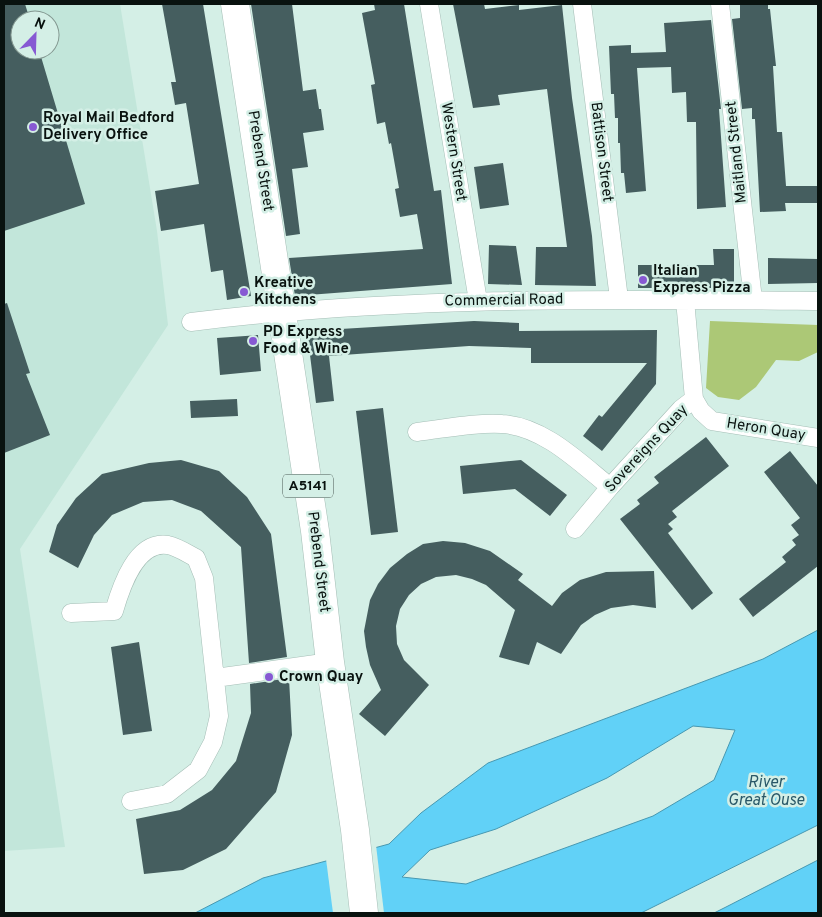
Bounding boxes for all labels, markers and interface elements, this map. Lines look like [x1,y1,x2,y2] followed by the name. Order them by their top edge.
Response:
[10,10,60,60] north arrow
[32,15,47,34] text: N
[722,100,752,204] street label: Maitland Street
[436,101,470,203] street label: Western Street
[585,101,617,203] street label: Battison Street
[43,109,174,145] place label: Royal Mail Bedford Delivery Office
[243,109,277,213] street label: Prebend Street
[27,121,39,133] marker: Royal Mail Bedford Delivery Office
[653,262,751,298] place label: Italian Express Pizza
[254,274,316,310] place label: Kreative Kitchens
[637,274,649,286] marker: Italian Express Pizza
[238,286,250,298] marker: Kreative Kitchens
[444,290,564,312] street label: Commercial Road
[263,323,349,359] place label: PD Express Food & Wine
[247,335,259,347] marker: PD Express Food & Wine
[602,401,693,497] street label: Sovereigns Quay
[725,414,807,446] street label: Heron Quay
[283,474,333,498] road number: A5141
[302,510,334,614] street label: Prebend Street
[279,668,364,687] place label: Crown Quay
[263,671,275,683] marker: Crown Quay
[728,773,805,811] water label: River Great Ouse

